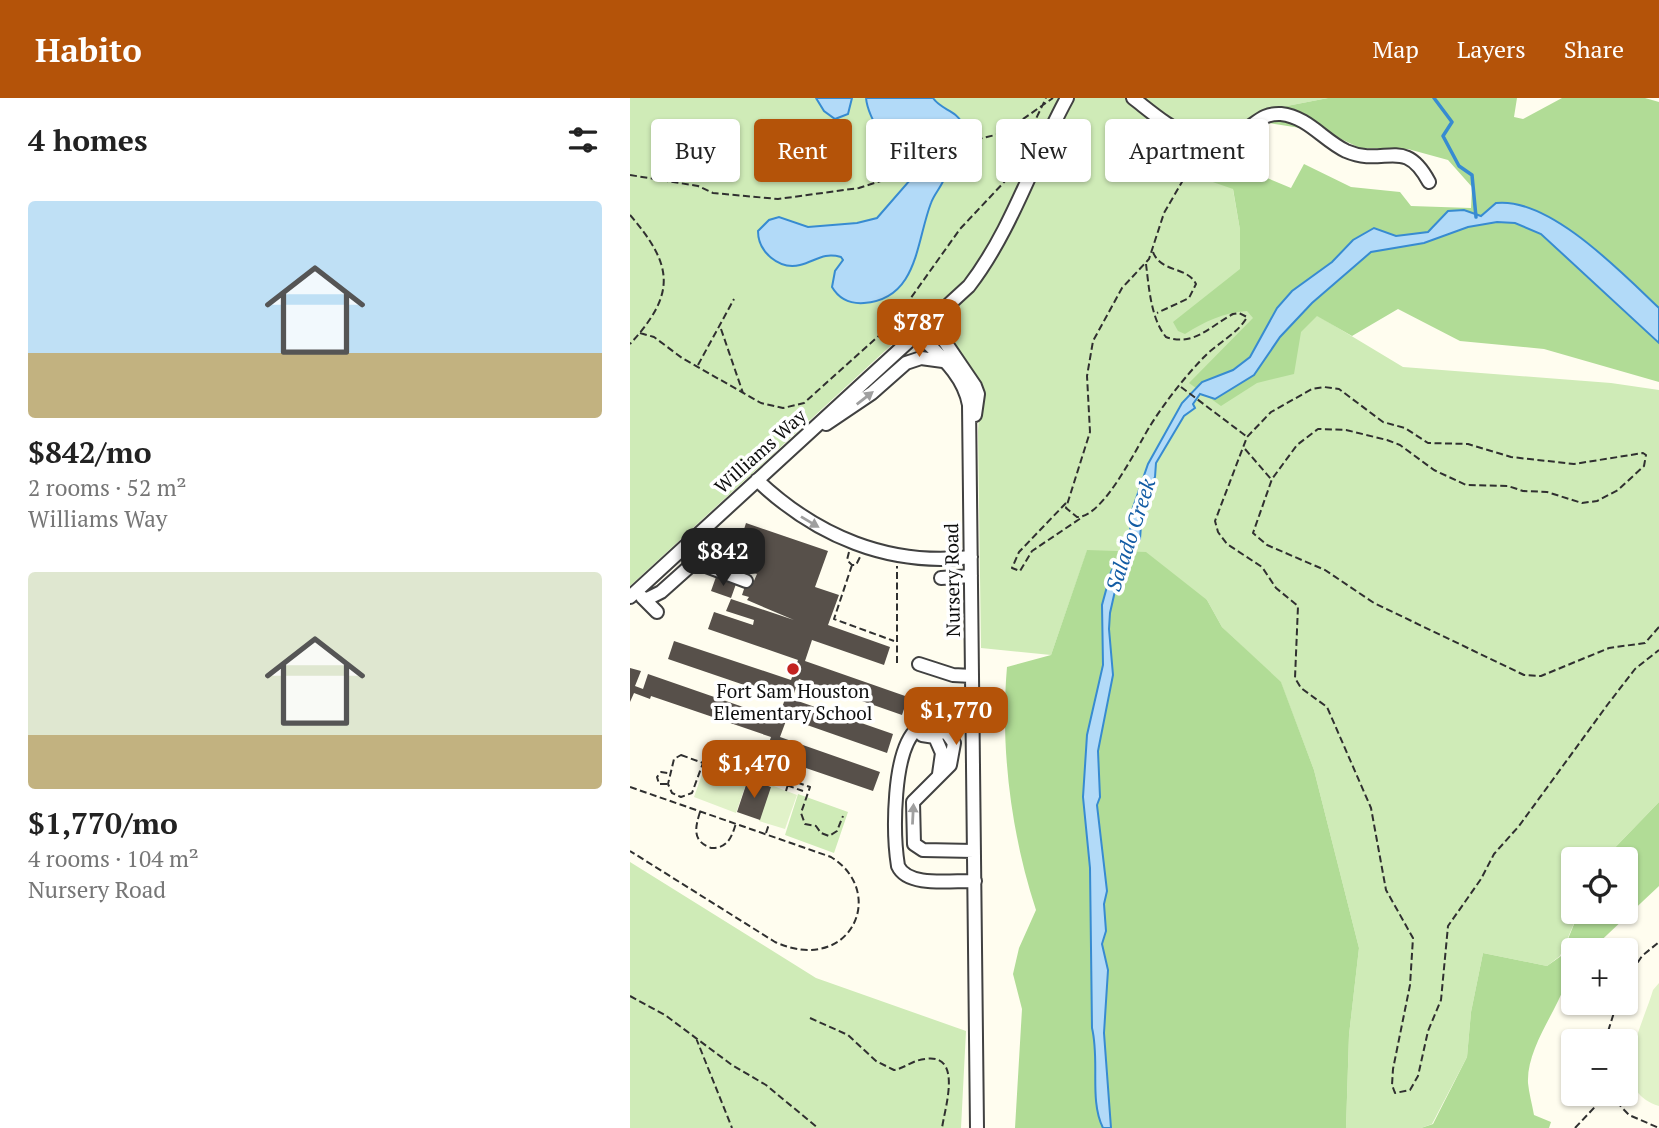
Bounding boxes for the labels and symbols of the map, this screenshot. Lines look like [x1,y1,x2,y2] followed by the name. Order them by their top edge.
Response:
[878,300,960,359] pin: $787
[856,391,874,406] one-way arrow
[709,403,811,498] street label: Williams Way
[1099,474,1162,595] water label: Salado Creek
[801,516,820,528] one-way arrow
[938,522,965,637] street label: Nursery Road
[682,528,764,588] pin: $842
[785,661,801,677] marker: Fort Sam Houston Elementary School
[714,678,872,725] place label: Fort Sam Houston Elementary School
[899,688,1013,747] pin: $1,770
[697,740,811,800] pin: $1,470
[907,803,918,825] one-way arrow

